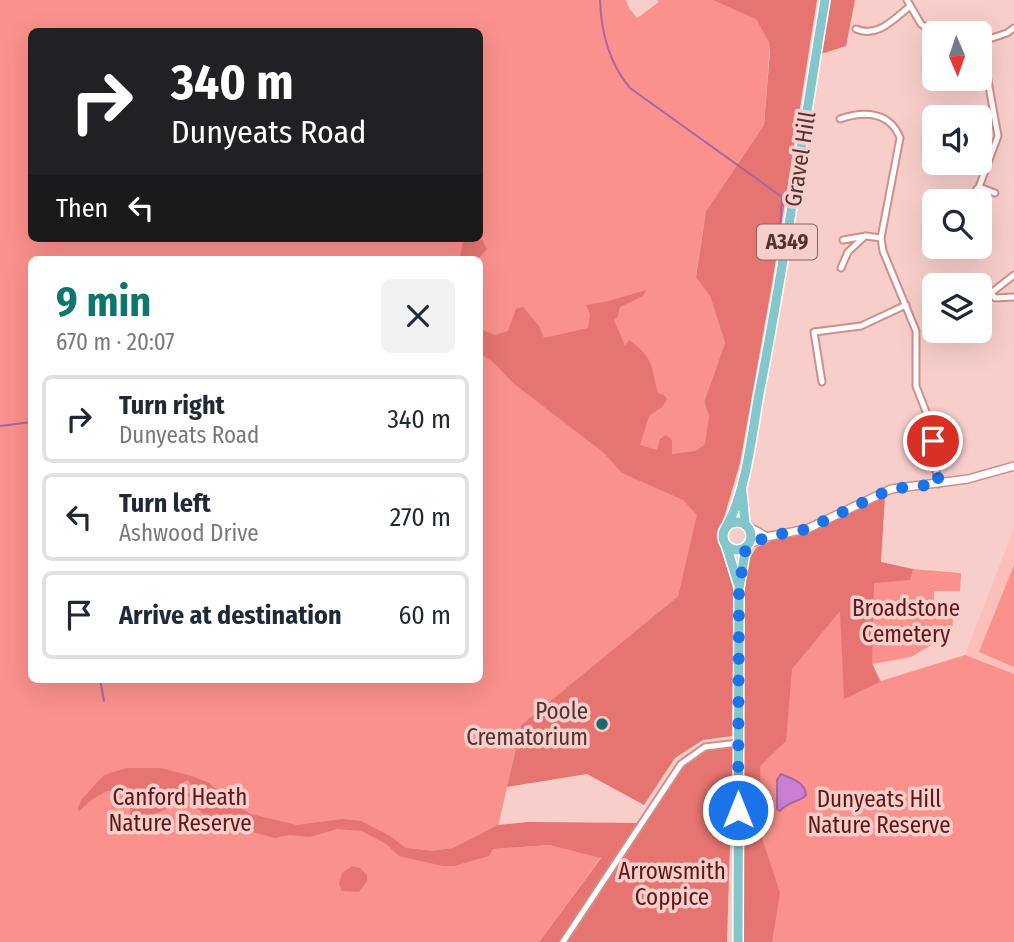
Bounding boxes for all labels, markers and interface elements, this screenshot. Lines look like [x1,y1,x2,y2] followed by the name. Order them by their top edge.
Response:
[922,21,992,91] north arrow
[922,21,992,343] map controls
[171,53,294,112] text: 340 m
[56,56,147,147] icon: right
[922,105,992,175] button: sound
[779,109,821,209] street label: Gravel Hill
[171,113,366,151] text: Dunyeats Road
[122,189,160,227] icon: left
[922,189,992,259] button: search
[56,193,108,224] text: Then
[757,224,817,260] road number: A349
[922,273,992,343] button: layers
[56,277,151,327] text: 9 min
[381,279,455,353] button: close
[56,328,175,356] text: 670 m · 20:07
[119,390,225,421] text: Turn right
[60,400,98,438] icon: right
[387,404,451,435] text: 340 m
[903,411,963,471] pin
[119,421,259,449] text: Dunyeats Road
[914,422,952,460] icon: arrive
[119,488,211,519] text: Turn left
[60,498,98,536] icon: left
[390,502,451,533] text: 270 m
[119,519,259,547] text: Ashwood Drive
[852,594,960,648] park label: Broadstone Cemetery
[60,596,98,634] icon: arrive
[119,600,342,631] text: Arrive at destination
[398,600,451,631] text: 60 m
[466,697,588,751] place label: Poole Crematorium
[594,716,610,732] marker: Poole Crematorium
[701,773,775,847] position arrow
[108,783,252,837] park label: Canford Heath Nature Reserve
[807,785,951,839] park label: Dunyeats Hill Nature Reserve
[618,857,726,911] park label: Arrowsmith Coppice

